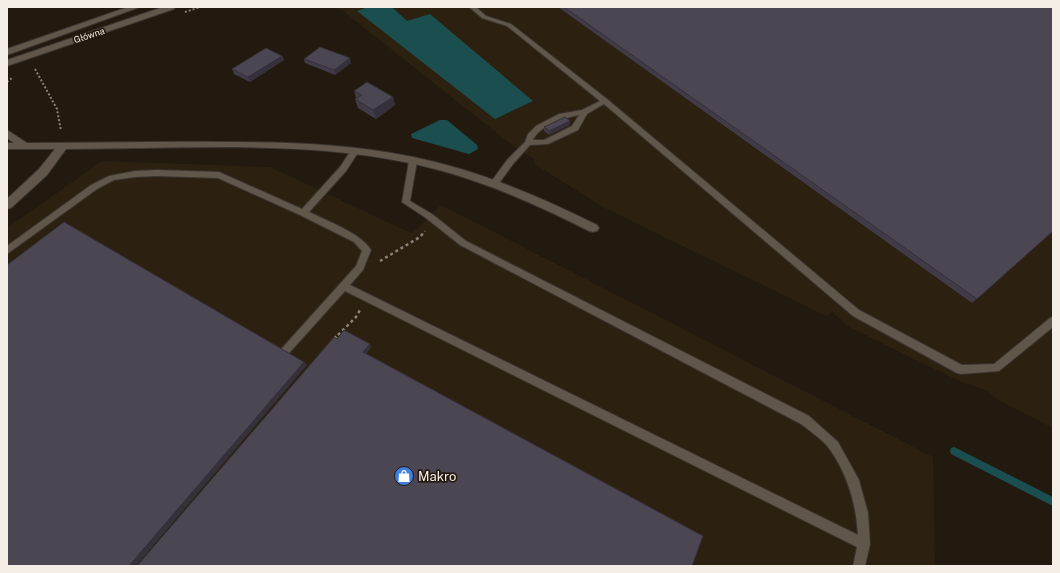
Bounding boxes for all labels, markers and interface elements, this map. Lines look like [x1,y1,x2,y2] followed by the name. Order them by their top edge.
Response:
[72,25,106,45] street label: Główna
[393,465,415,487] shop icon: Makro
[418,469,456,484] place label: Makro

